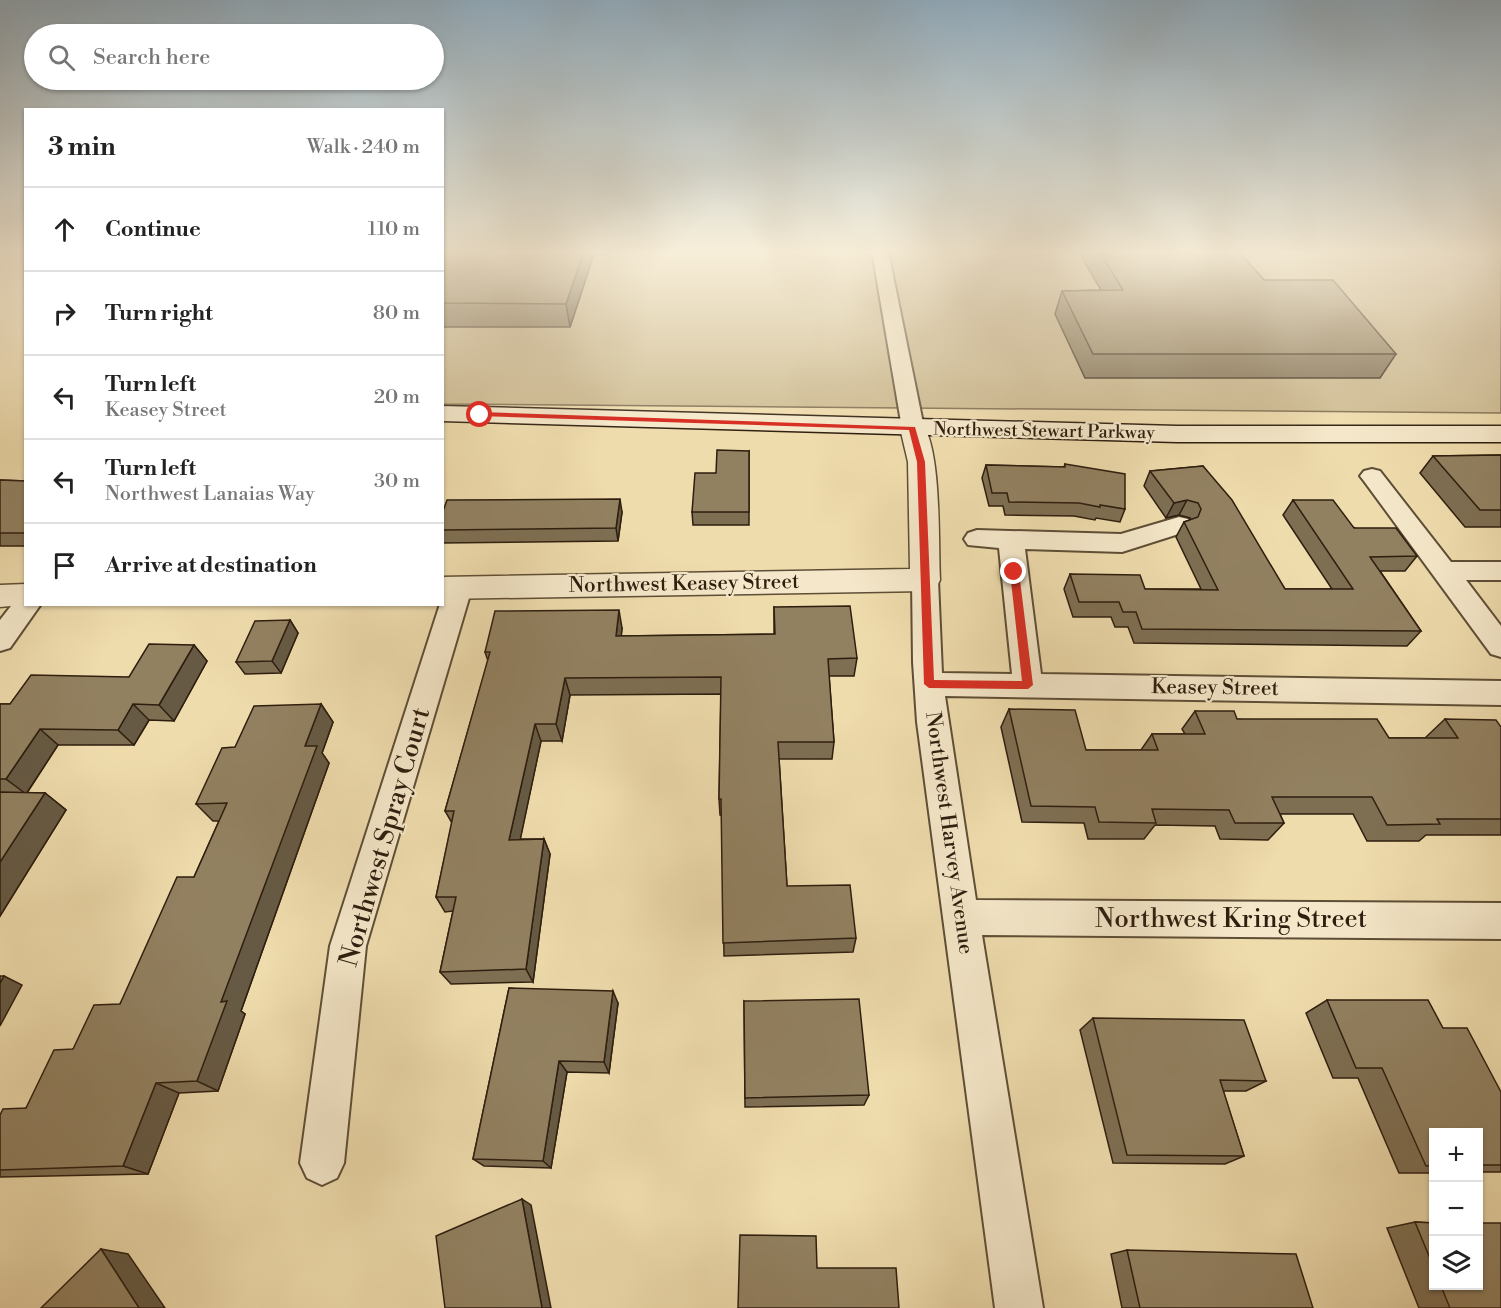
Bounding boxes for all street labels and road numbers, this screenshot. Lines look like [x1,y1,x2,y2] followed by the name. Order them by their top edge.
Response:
[933,418,1155,444] street label: Northwest Stewart Parkway
[568,569,800,599] street label: Northwest Keasey Street
[1151,674,1280,702] street label: Keasey Street
[333,704,437,970] street label: Northwest Spray Court
[919,710,979,956] street label: Northwest Harvey Avenue
[1095,903,1367,935] street label: Northwest Kring Street

